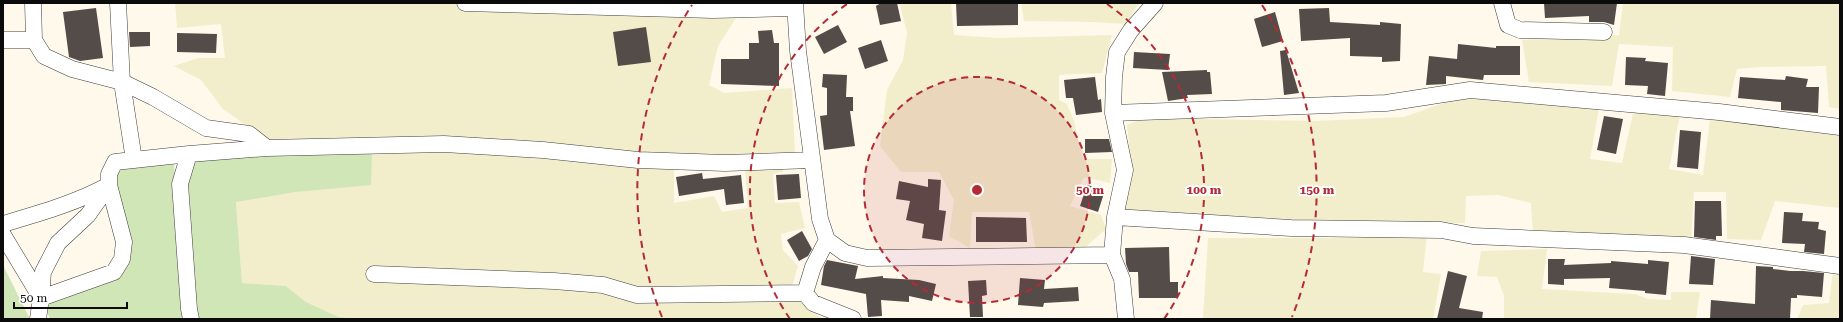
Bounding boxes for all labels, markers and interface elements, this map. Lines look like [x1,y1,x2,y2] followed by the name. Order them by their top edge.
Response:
[970,183,984,197] centre of rings
[1076,183,1104,197] text: 50 m
[1187,183,1222,197] text: 100 m
[1300,183,1335,197] text: 150 m
[14,284,127,310] scale bar
[20,291,47,305] text: 50 m

